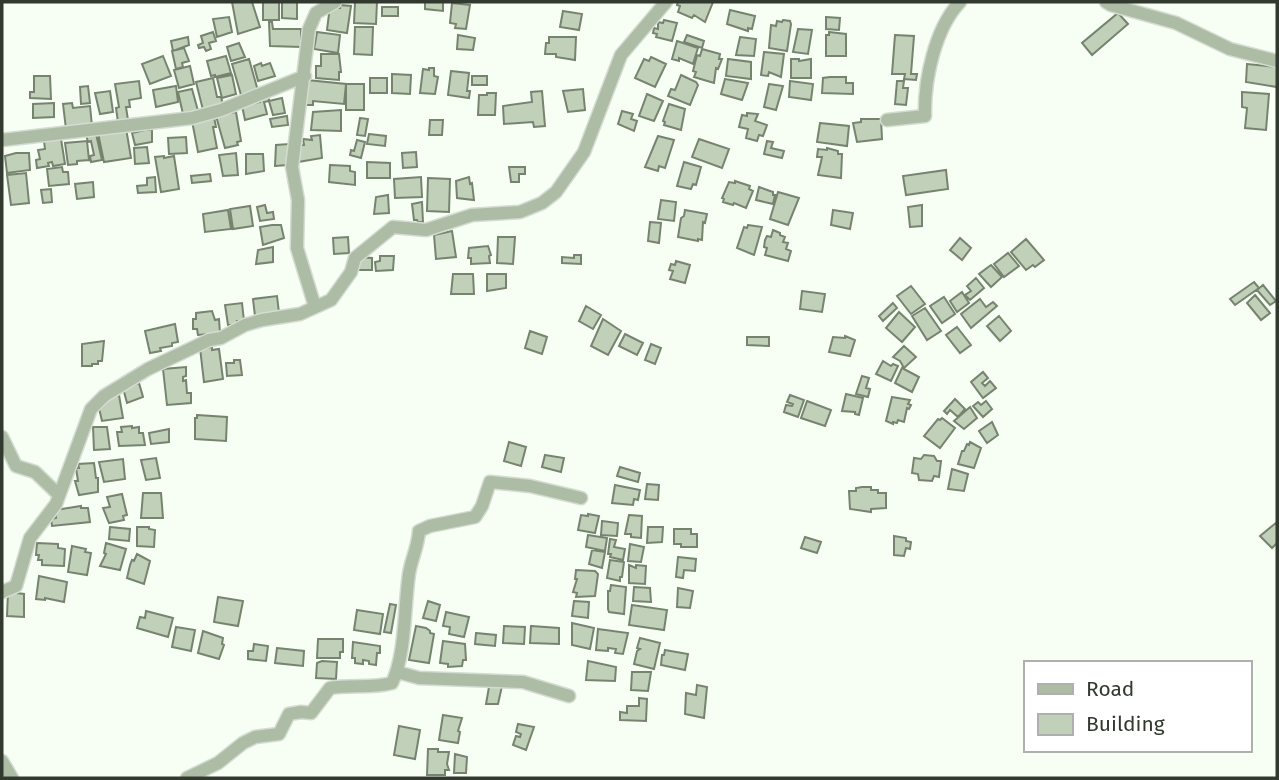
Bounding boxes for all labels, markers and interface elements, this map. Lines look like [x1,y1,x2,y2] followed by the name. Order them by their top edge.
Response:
[1024,661,1251,752] legend
[1086,676,1134,702] text: Road
[1086,711,1165,737] text: Building

